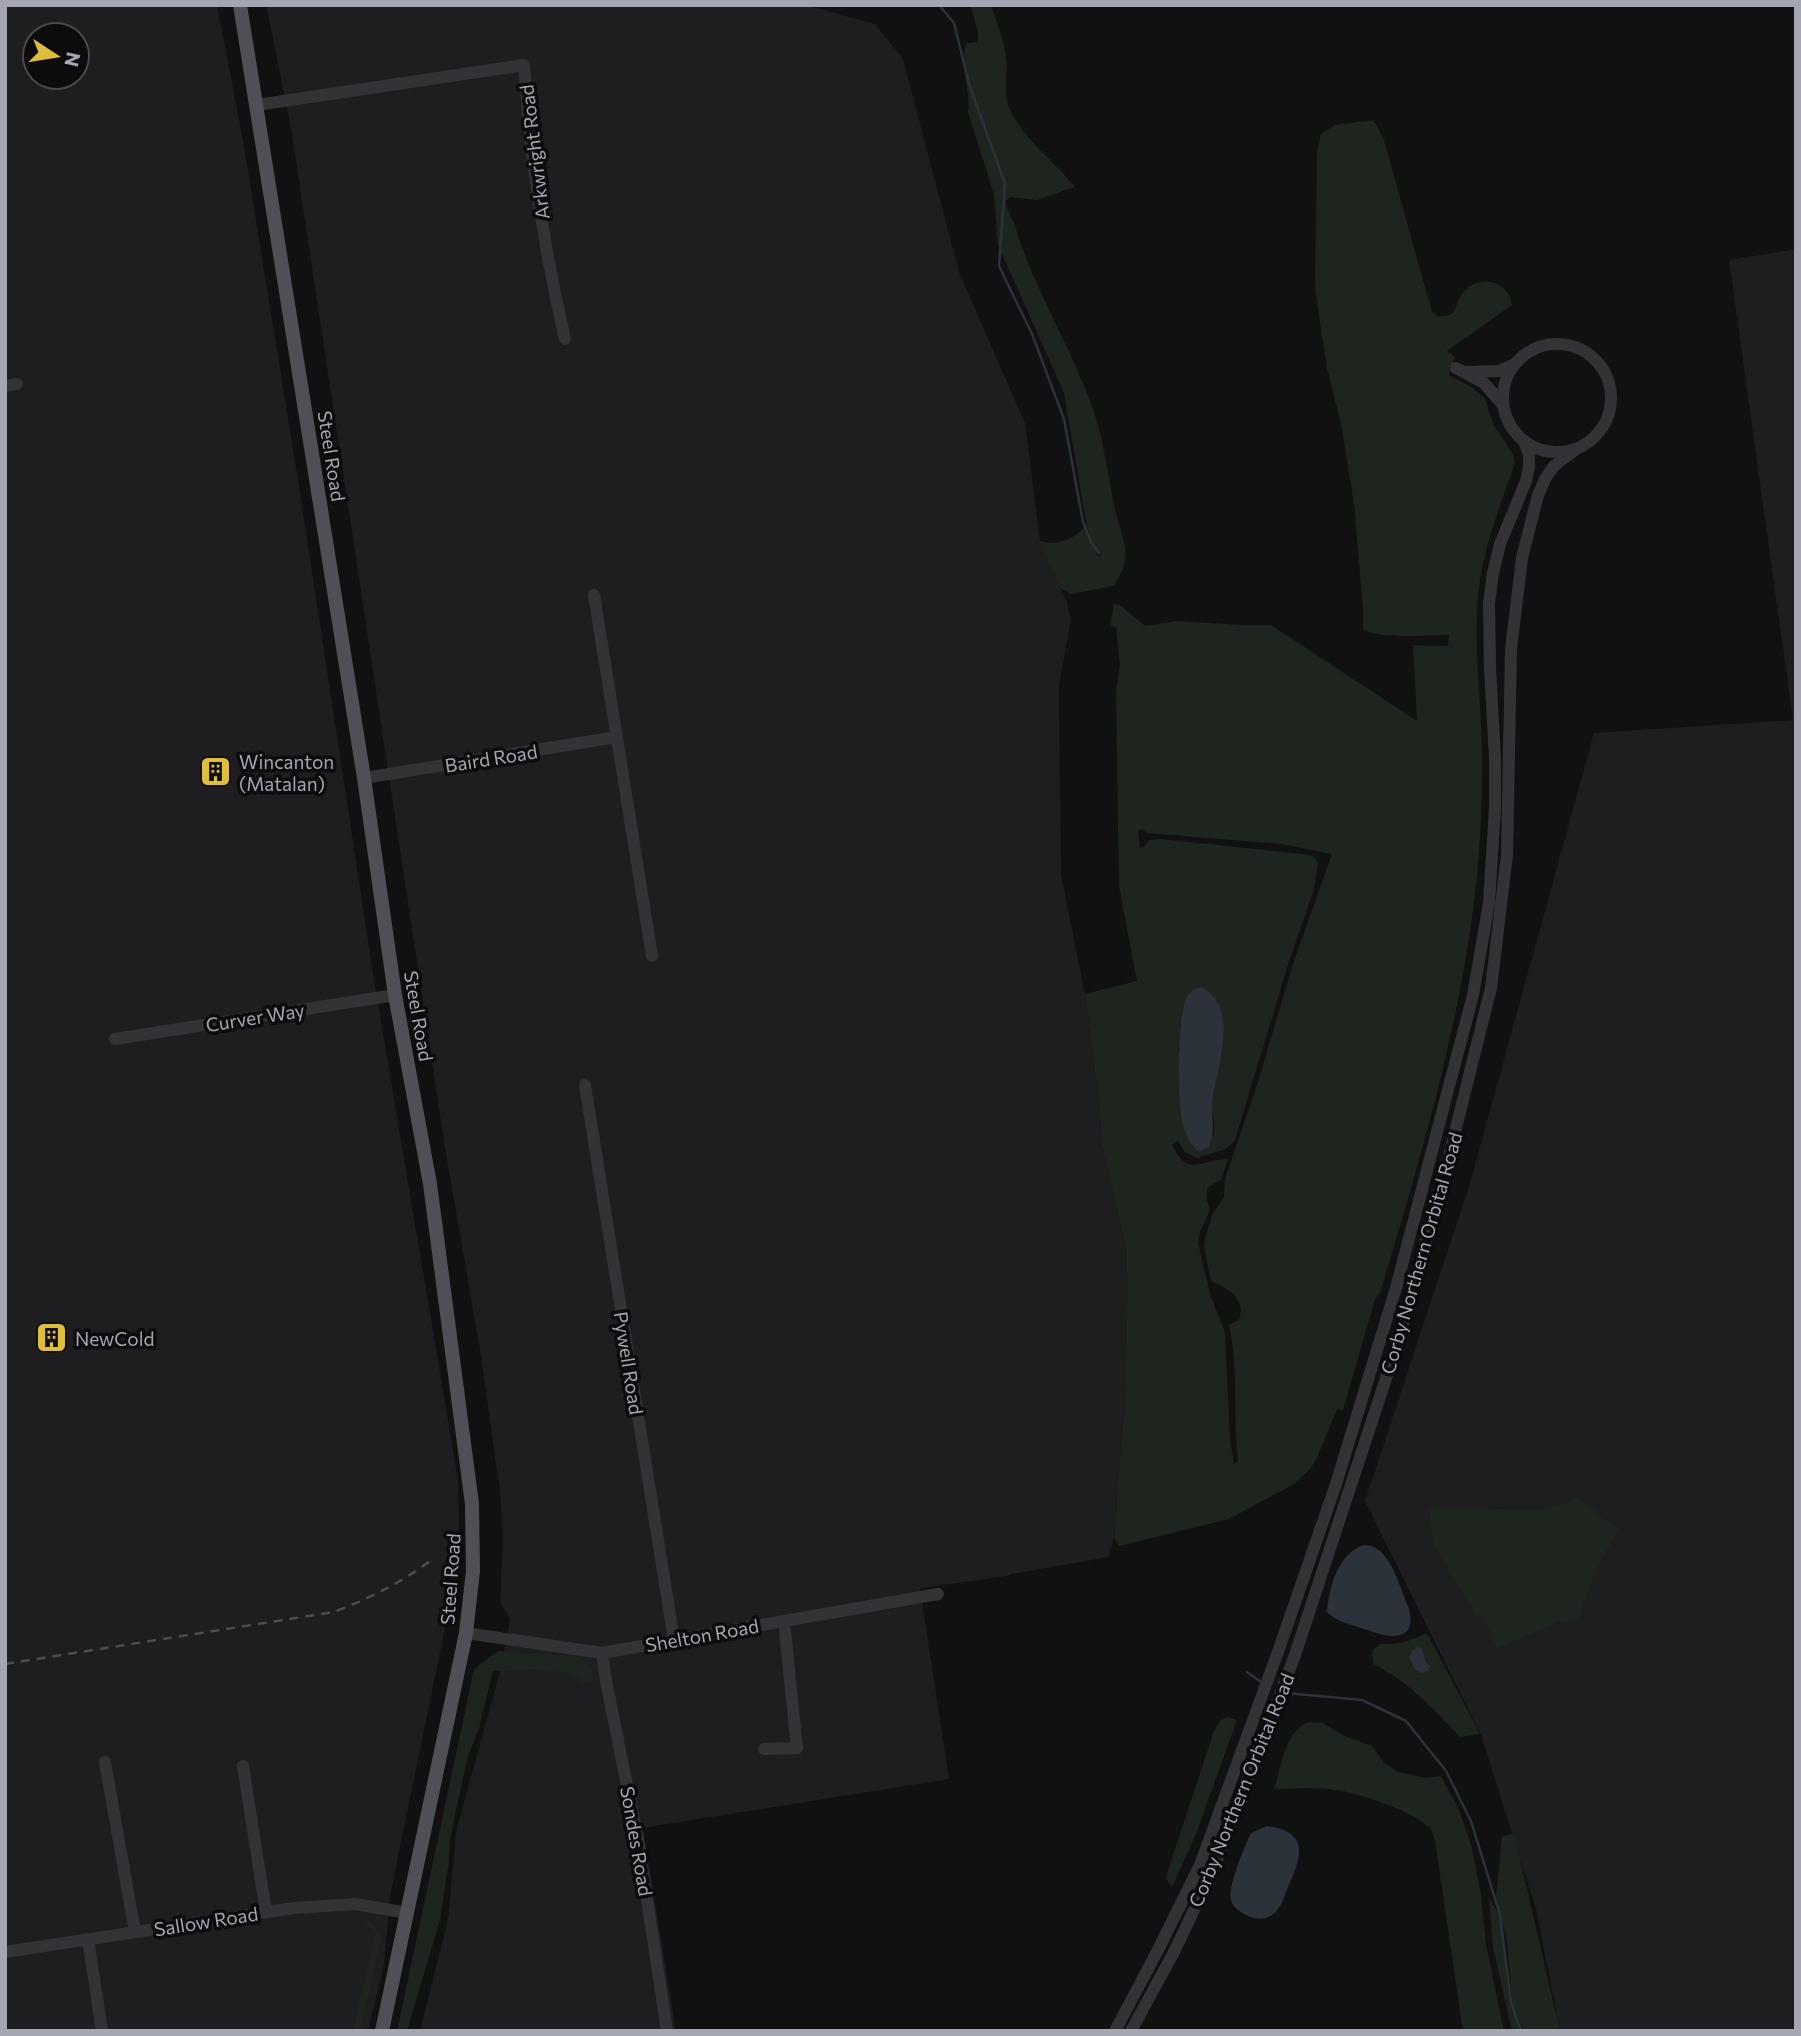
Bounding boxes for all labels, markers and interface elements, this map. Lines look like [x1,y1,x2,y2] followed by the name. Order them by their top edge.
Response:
[21,21,91,91] north arrow
[60,50,86,69] text: N
[514,83,554,221] street label: Arkwright Road
[313,409,351,503] street label: Steel Road
[443,739,539,777] street label: Baird Road
[239,750,334,795] place label: Wincanton (Matalan)
[199,755,233,789] building icon: Wincanton (Matalan)
[400,969,438,1063] street label: Steel Road
[204,998,306,1036] street label: Curver Way
[1375,1130,1467,1376] street label: Corby Northern Orbital Road
[609,1310,649,1416] street label: Pywell Road
[35,1321,69,1355] building icon: NewCold
[75,1327,154,1350] place label: NewCold
[435,1533,465,1625] street label: Steel Road
[643,1614,761,1656] street label: Shelton Road
[1183,1670,1299,1910] street label: Corby Northern Orbital Road
[616,1784,658,1898] street label: Sondes Road
[152,1901,260,1941] street label: Sallow Road

